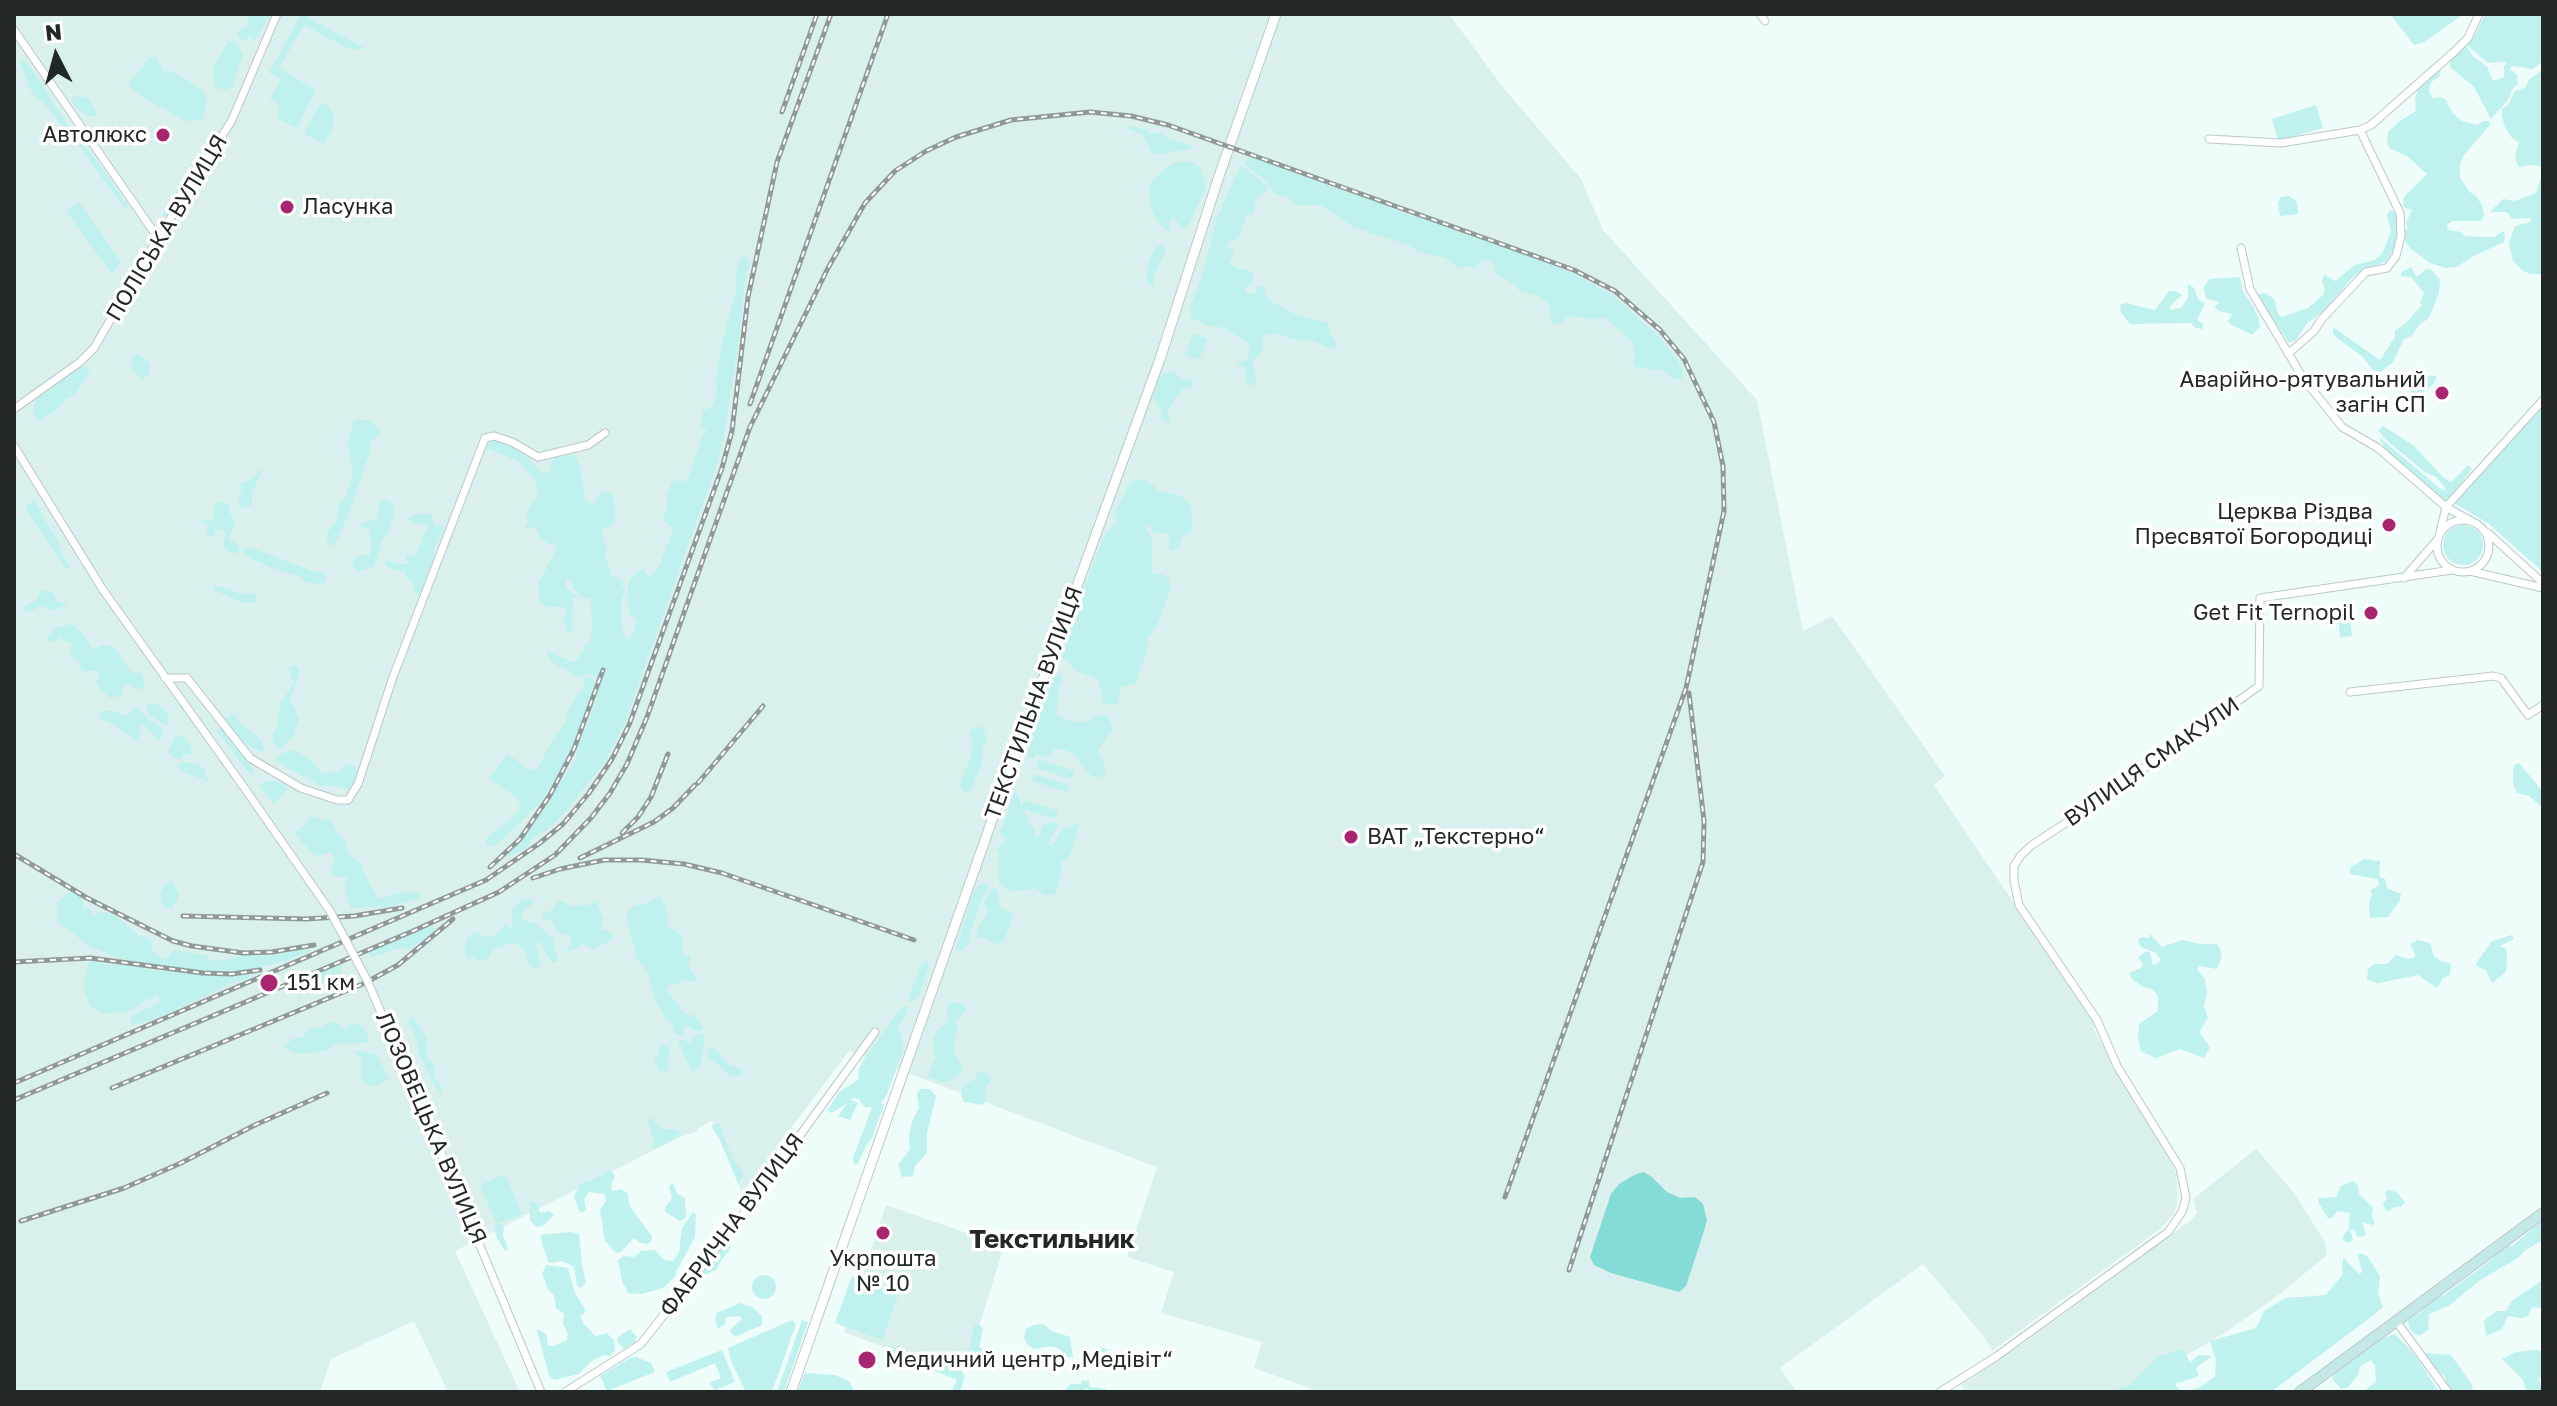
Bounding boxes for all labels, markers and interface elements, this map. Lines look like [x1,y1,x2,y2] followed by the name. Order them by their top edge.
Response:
[16,16,96,96] north arrow
[44,17,63,46] text: N
[42,122,147,148] place label: Автолюкс
[154,126,172,144] marker: Автолюкс
[101,130,233,326] street label: ПОЛІСЬКА ВУЛИЦЯ
[303,194,393,220] place label: Ласунка
[278,198,296,216] marker: Ласунка
[2179,367,2426,418] place label: Аварійно-рятувальний загін СП
[2433,384,2451,402] marker: Аварійно-рятувальний загін СП
[2134,499,2373,550] place label: Церква Різдва Пресвятої Богородиці
[2380,516,2398,534] marker: Церква Різдва Пресвятої Богородиці
[980,583,1088,823] street label: ТЕКСТИЛЬНА ВУЛИЦЯ
[2193,600,2355,626] place label: Get Fit Ternopil
[2362,604,2380,622] marker: Get Fit Ternopil
[2059,692,2245,832] street label: ВУЛИЦЯ СМАКУЛИ
[1367,824,1545,850] place label: ВАТ „Текстерно“
[1342,828,1360,846] marker: ВАТ „Текстерно“
[287,970,355,996] place label: 151 км
[258,972,280,994] marker: 151 км
[370,1008,492,1248] street label: ЛОЗОВЕЦЬКА ВУЛИЦЯ
[654,1128,810,1322] street label: ФАБРИЧНА ВУЛИЦЯ
[874,1224,892,1242] marker: Укрпошта № 10
[969,1224,1135,1256] district label: Текстильник
[829,1246,937,1298] place label: Укрпошта № 10
[885,1347,1173,1373] place label: Медичний центр „Медівіт“
[856,1349,878,1371] marker: Медичний центр „Медівіт“

